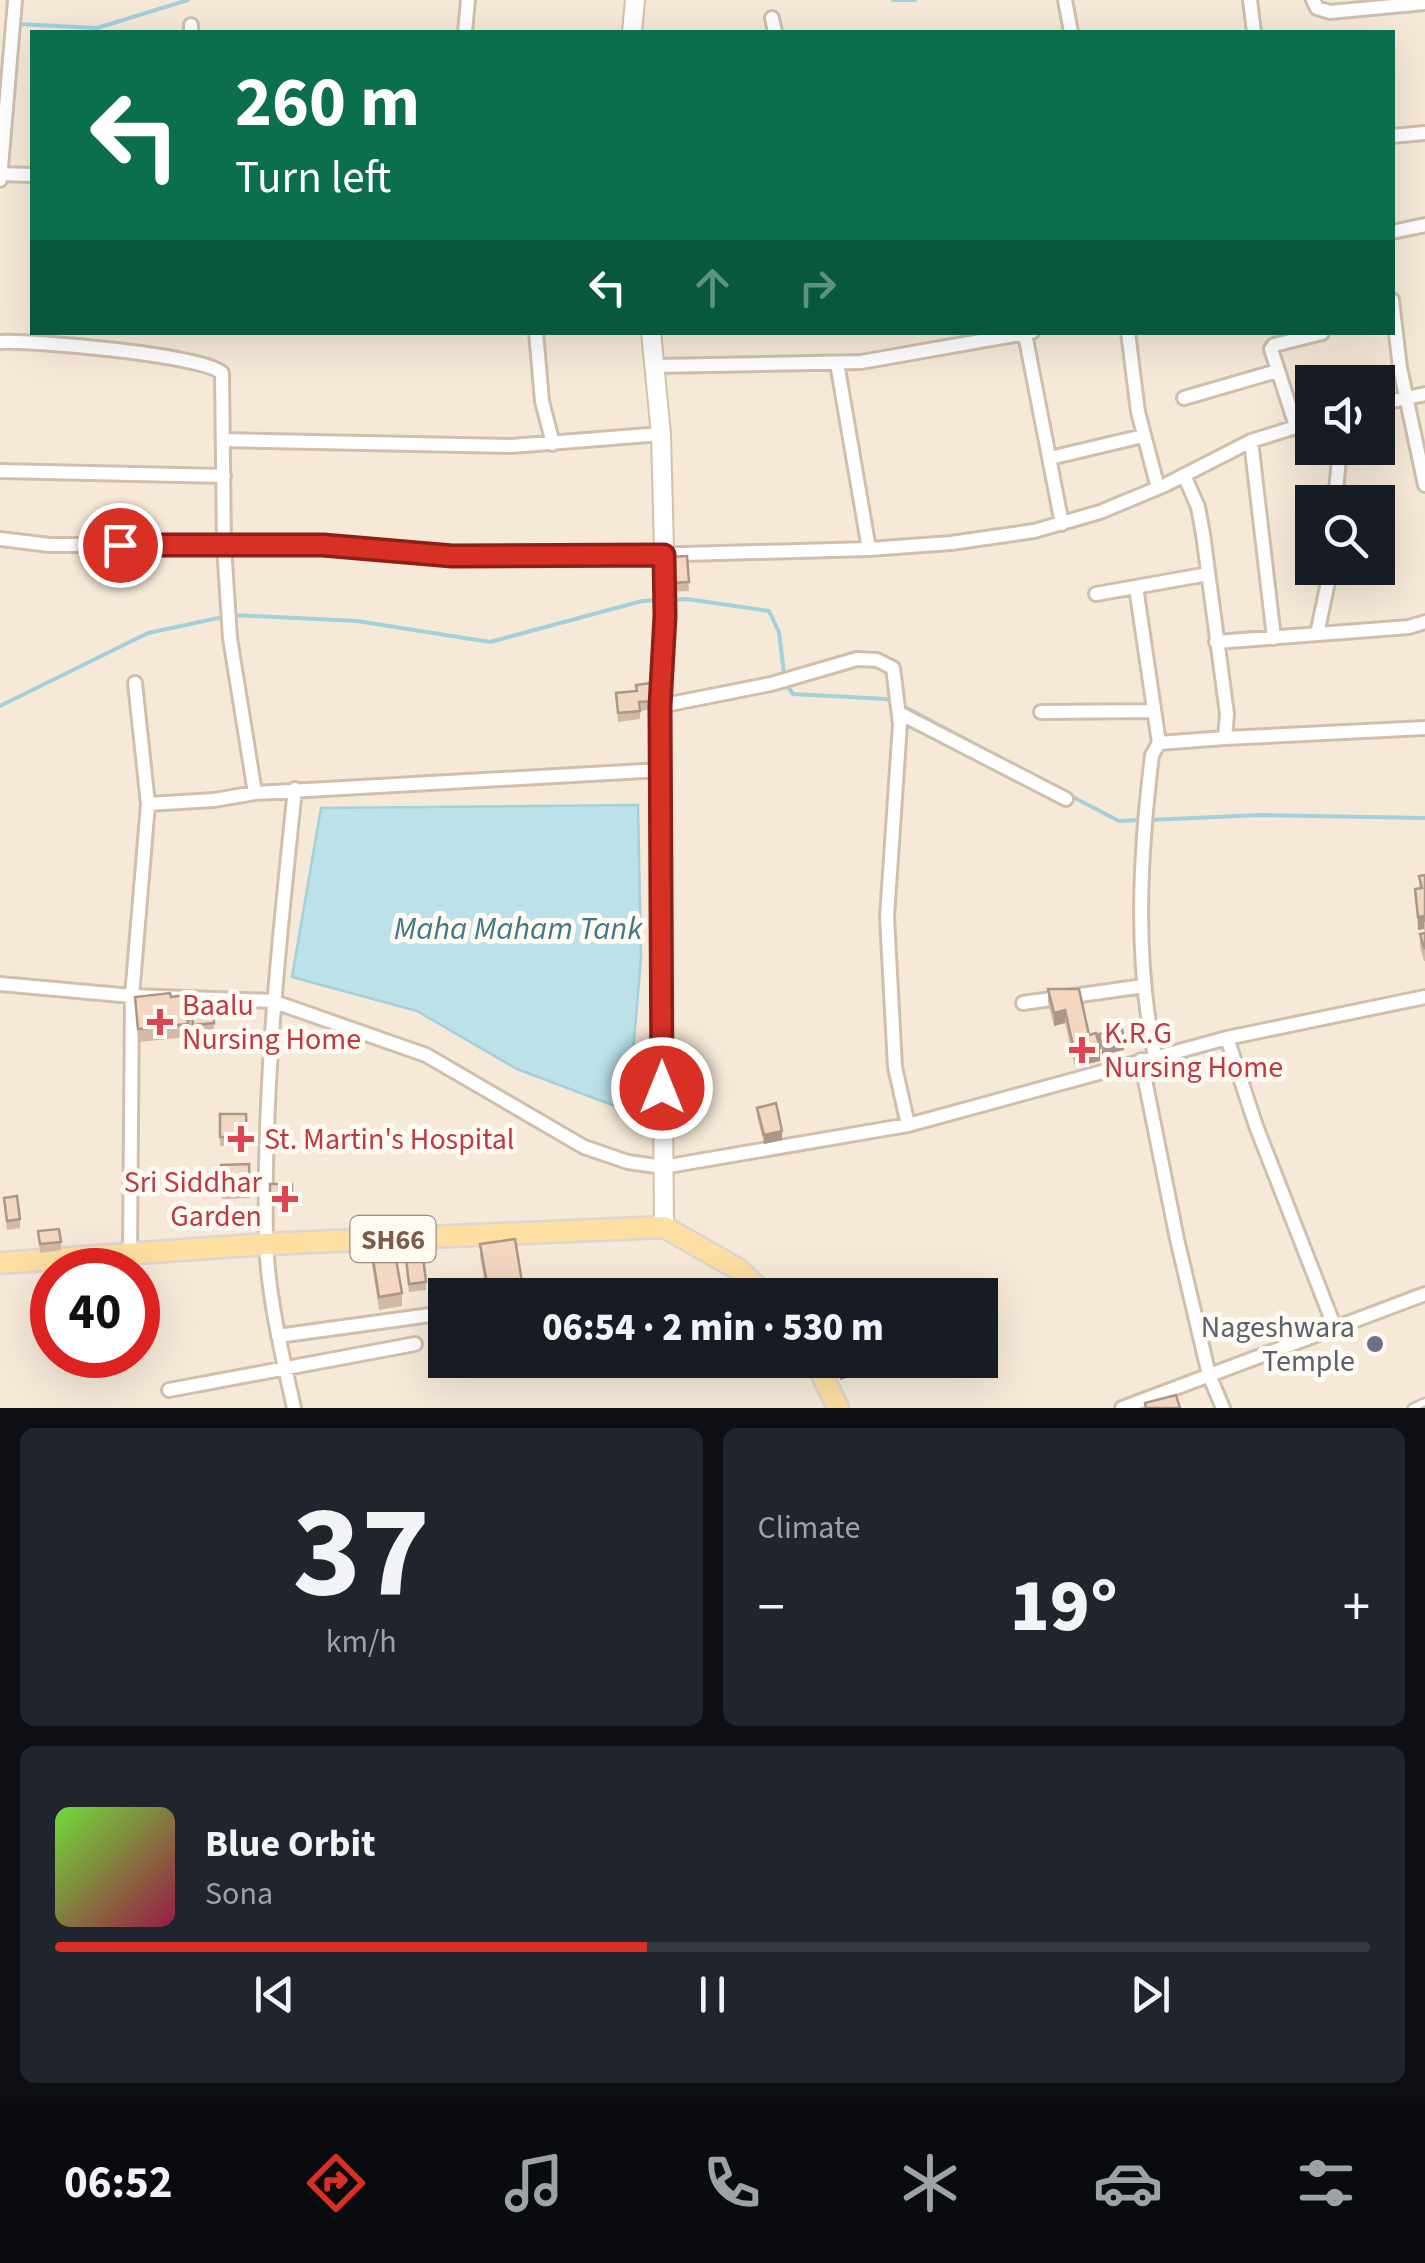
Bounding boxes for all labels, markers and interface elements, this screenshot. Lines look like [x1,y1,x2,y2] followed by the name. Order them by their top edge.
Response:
[235,53,420,153] text: 260 m
[70,70,200,200] icon: left
[235,146,391,210] text: Turn left
[580,260,635,315] icon: left
[685,260,740,315] icon: ahead
[790,260,845,315] icon: right
[1295,365,1395,585] map controls
[1295,365,1395,465] button: sound
[1295,485,1395,585] button: search
[78,503,163,588] pin
[93,518,148,573] icon: arrive
[394,906,643,952] water label: Maha Maham Tank
[182,984,361,1061] place label: Baalu Nursing Home
[147,1009,173,1035] marker: Baalu Nursing Home
[1104,1012,1283,1089] place label: K.R.G Nursing Home
[610,1036,714,1140] position arrow
[1069,1037,1095,1063] marker: K.R.G Nursing Home
[264,1118,514,1161] place label: St. Martin's Hospital
[228,1126,254,1152] marker: St. Martin's Hospital
[124,1161,263,1238] place label: Sri Siddhar Garden
[272,1186,298,1212] marker: Sri Siddhar Garden
[350,1216,436,1262] road number: SH66
[30,1248,160,1378] speed limit sign: 40
[542,1301,884,1355] text: 06:54 · 2 min · 530 m
[1201,1306,1355,1383] place label: Nageshwara Temple
[1364,1333,1386,1355] marker: Nageshwara Temple
[293,1461,430,1646] text: 37
[758,1505,860,1551] text: Climate
[1010,1553,1118,1660] text: 19°
[758,1569,785,1647] text: −
[1343,1569,1370,1647] text: +
[326,1619,397,1665] text: km/h
[205,1817,376,1871] text: Blue Orbit
[205,1871,273,1917] text: Sona
[247,1967,302,2022] icon: previous
[685,1967,740,2022] icon: pause
[1123,1967,1178,2022] icon: next
[301,2148,371,2218] icon: directions
[499,2148,569,2218] icon: music
[697,2148,767,2218] icon: phone
[895,2148,965,2218] icon: climate
[1093,2148,1163,2218] icon: car
[1291,2148,1361,2218] icon: filters
[64,2151,173,2215] text: 06:52

